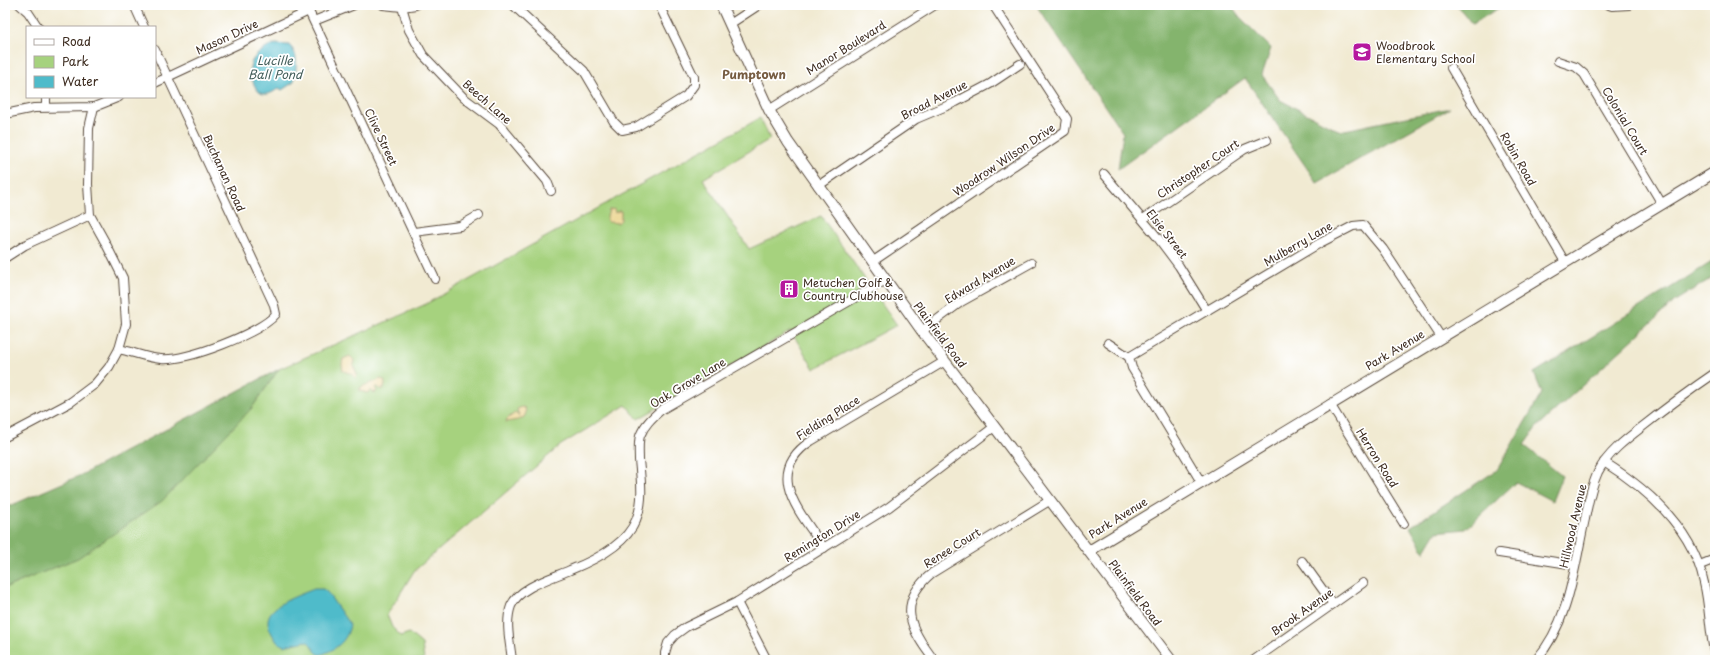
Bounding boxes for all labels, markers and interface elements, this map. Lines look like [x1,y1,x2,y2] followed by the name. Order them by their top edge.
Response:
[193,15,261,58] street label: Mason Drive
[803,16,889,79] street label: Manor Boulevard
[26,26,156,98] legend
[62,32,91,50] text: Road
[1376,37,1475,67] place label: Woodbrook Elementary School
[1351,41,1373,63] school or university icon: Woodbrook Elementary School
[248,51,304,83] water label: Lucille Ball Pond
[62,52,89,70] text: Park
[722,65,786,83] district label: Pumptown
[62,72,99,90] text: Water
[459,75,516,128] street label: Beech Lane
[898,75,970,124] street label: Broad Avenue
[1598,83,1653,159] street label: Colonial Court
[361,105,402,169] street label: Clive Street
[949,119,1058,200] street label: Woodrow Wilson Drive
[1496,129,1541,189] street label: Robin Road
[199,131,250,214] street label: Buchanan Road
[1153,135,1243,202] street label: Christopher Court
[1143,205,1192,262] street label: Elsie Street
[1260,217,1335,270] street label: Mulberry Lane
[941,252,1018,307] street label: Edward Avenue
[803,274,904,304] place label: Metuchen Golf & Country Clubhouse
[778,278,800,300] building icon: Metuchen Golf & Country Clubhouse
[910,298,971,371] street label: Plainfield Road
[1362,325,1428,374] street label: Park Avenue
[647,353,729,412] street label: Oak Grove Lane
[793,391,863,444] street label: Fielding Place
[1352,425,1403,491] street label: Herron Road
[1555,482,1590,570] street label: Hillwood Avenue
[1085,493,1150,542] street label: Park Avenue
[780,505,863,566] street label: Remington Drive
[920,523,984,572] street label: Renee Court
[1105,556,1166,629] street label: Plainfield Road
[1267,584,1336,639] street label: Brook Avenue

